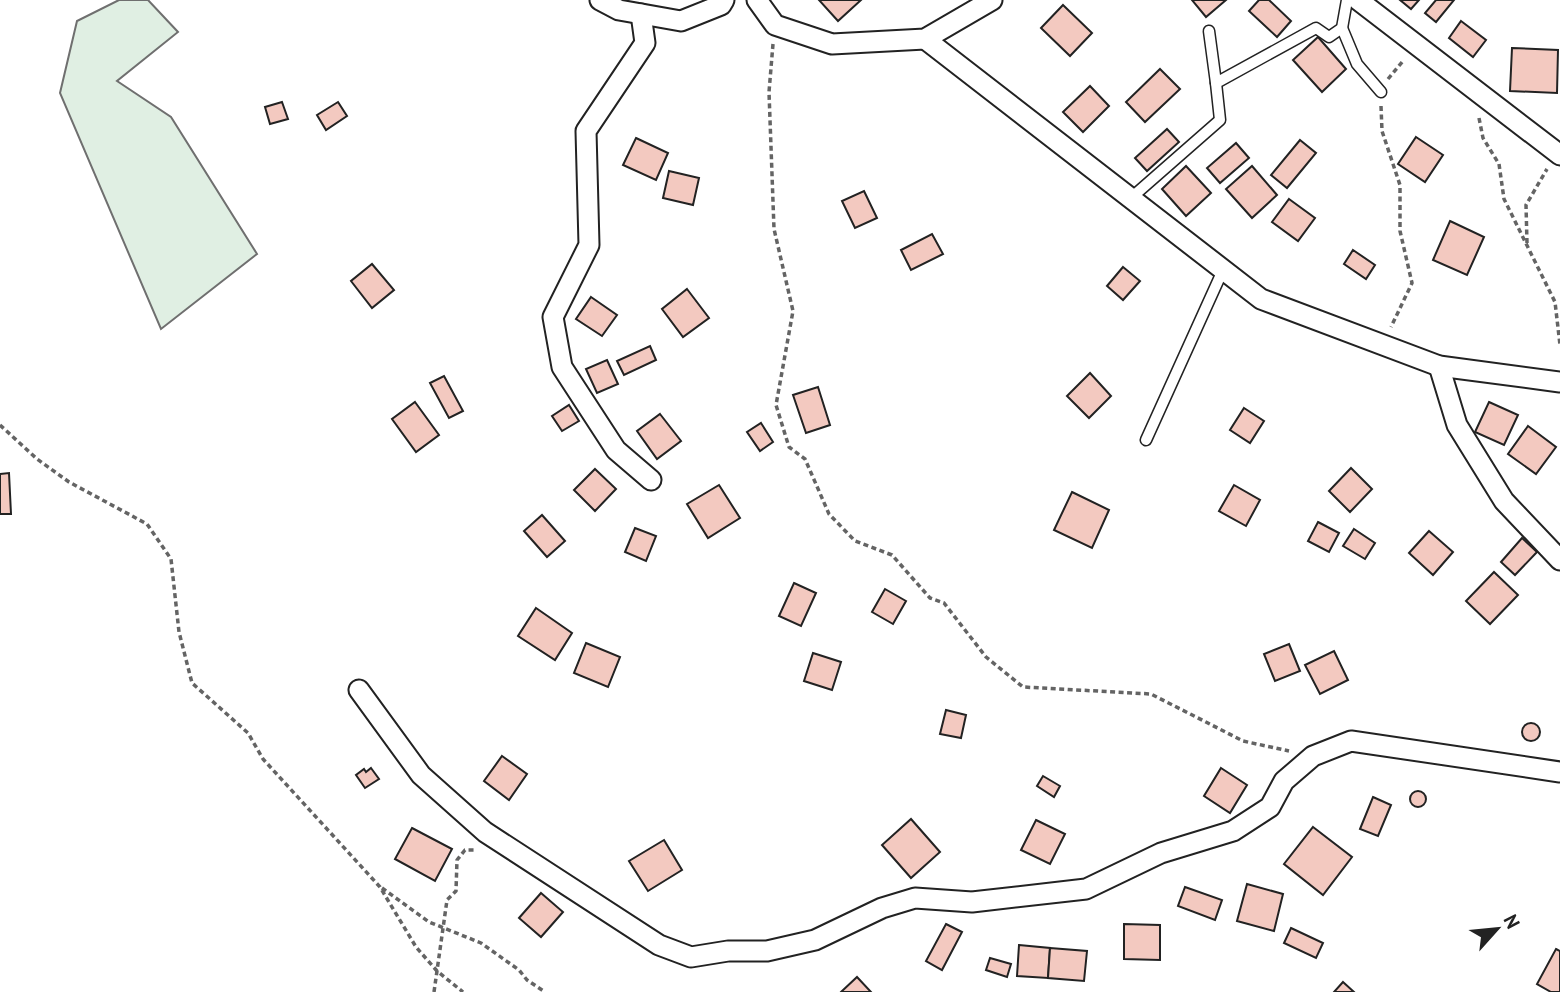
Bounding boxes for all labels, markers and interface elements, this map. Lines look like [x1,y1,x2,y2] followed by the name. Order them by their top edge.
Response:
[1462,894,1532,964] north arrow
[1499,910,1526,932] text: N

